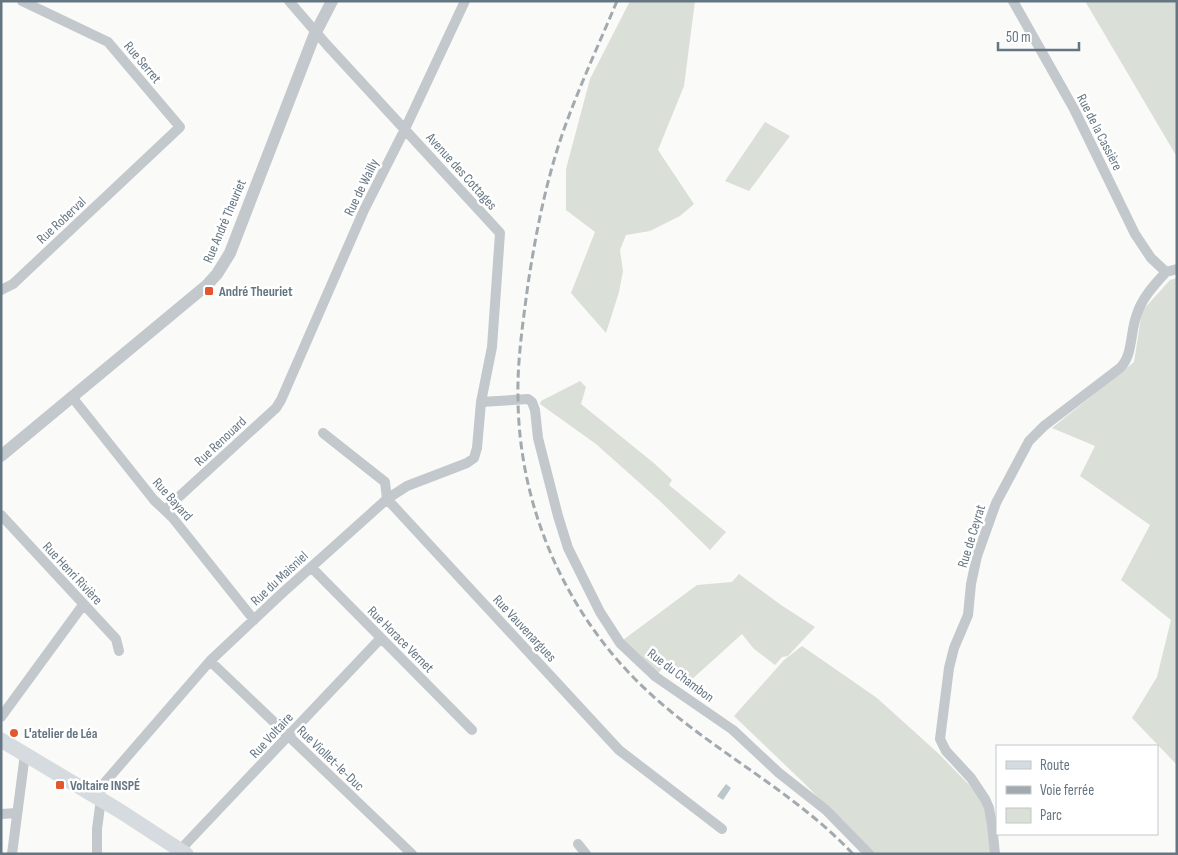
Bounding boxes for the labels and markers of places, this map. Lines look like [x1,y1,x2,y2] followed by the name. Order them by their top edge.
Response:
[218,283,293,300] place label: André Theuriet
[203,285,215,297] marker: André Theuriet
[24,725,98,742] place label: L'atelier de Léa
[8,727,20,739] marker: L'atelier de Léa
[70,777,140,794] place label: Voltaire INSPÉ
[54,779,66,791] marker: Voltaire INSPÉ

